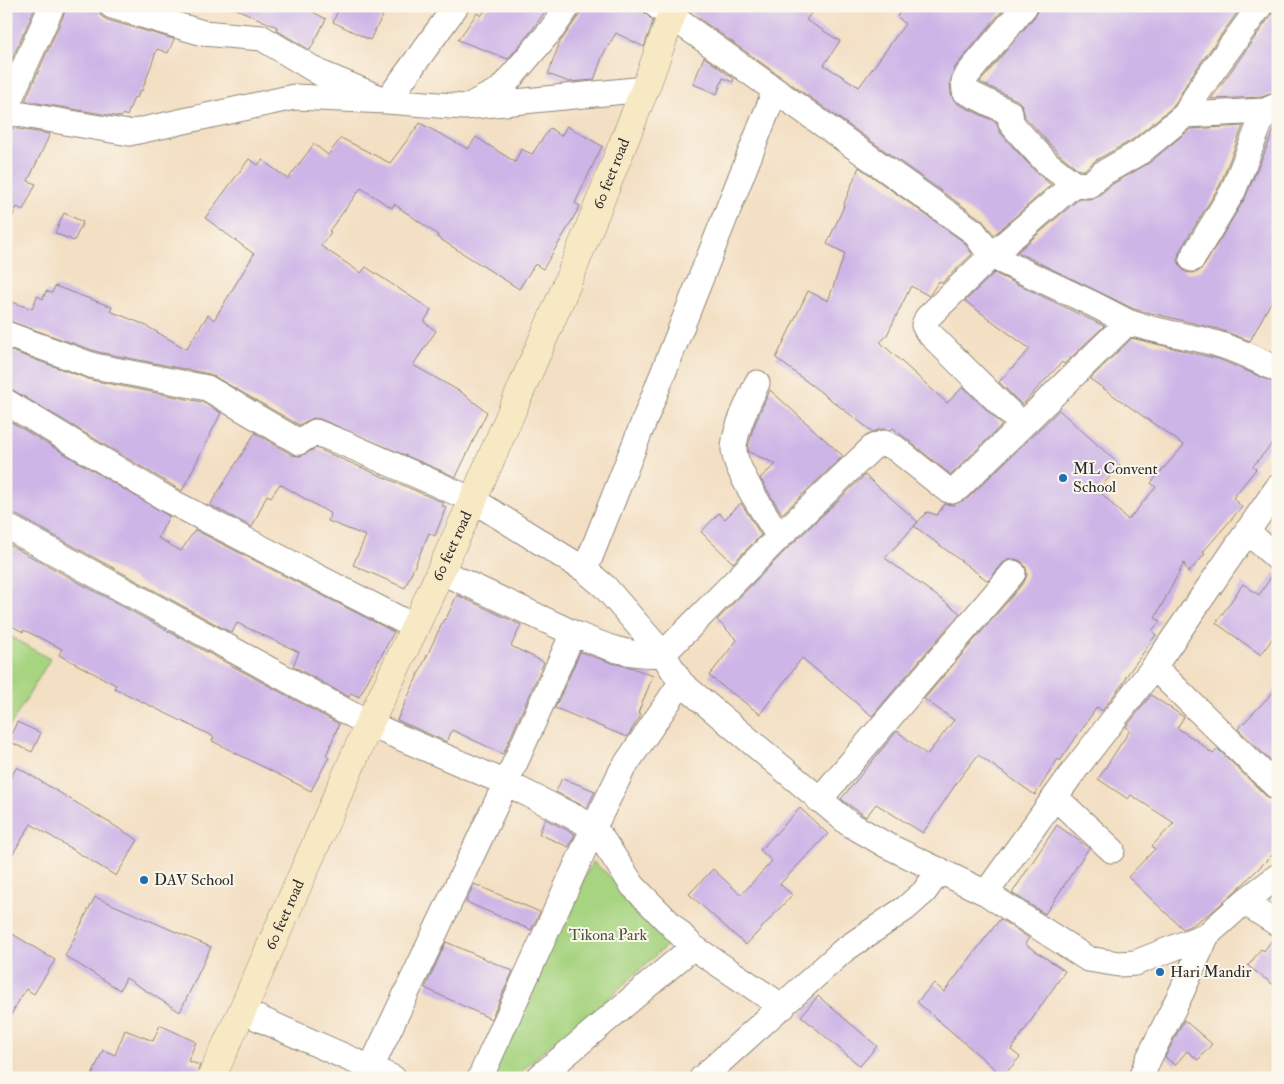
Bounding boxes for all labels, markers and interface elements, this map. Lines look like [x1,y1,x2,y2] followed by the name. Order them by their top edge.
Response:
[588,135,634,212] street label: 60 feet road
[1073,459,1158,497] place label: ML Convent School
[1057,472,1069,484] marker: ML Convent School
[427,508,477,584] street label: 60 feet road
[154,870,234,890] place label: DAV School
[138,874,150,886] marker: DAV School
[260,876,309,953] street label: 60 feet road
[569,925,648,945] park label: Tikona Park
[1170,962,1252,982] place label: Hari Mandir
[1154,966,1166,978] marker: Hari Mandir

